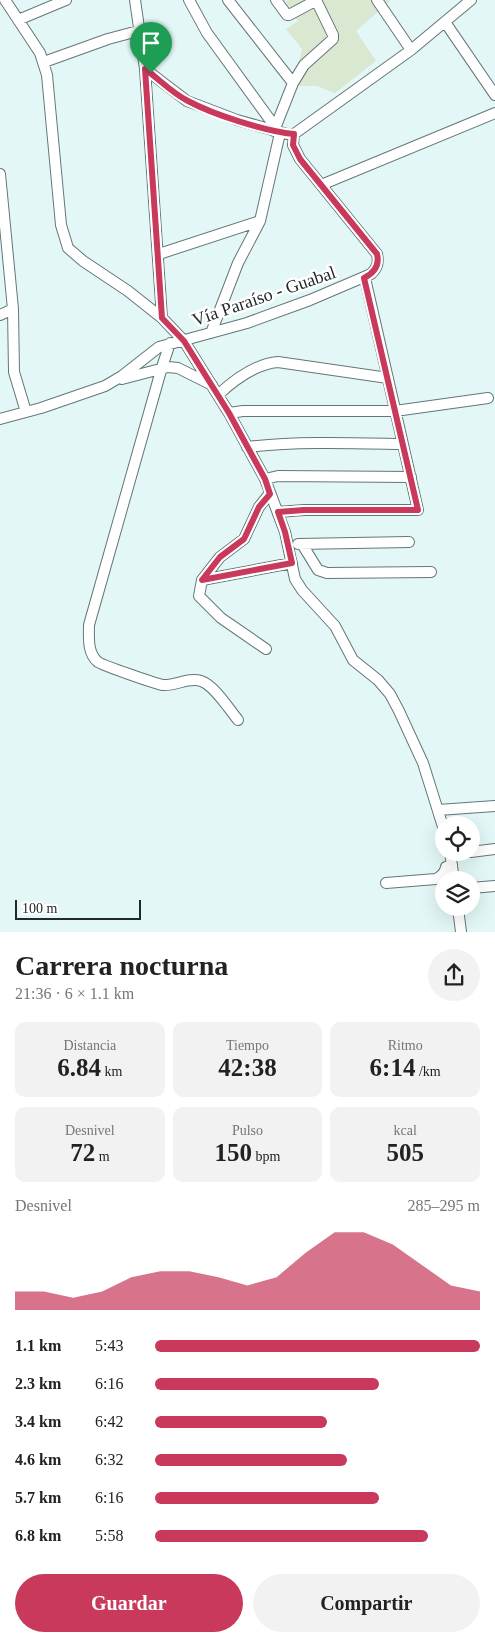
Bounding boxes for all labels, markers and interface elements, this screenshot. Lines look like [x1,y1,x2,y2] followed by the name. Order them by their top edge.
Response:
[130,22,172,73] pin
[137,29,165,57] icon: arrive
[190,262,338,330] street label: Vía Paraíso - Guabal
[435,816,480,916] map controls
[435,816,480,861] button: locate
[435,871,480,916] button: layers
[15,897,141,920] scale bar
[22,901,57,916] text: 100 m
[428,949,480,1001] button: share
[15,950,228,981] text: Carrera nocturna
[15,985,134,1002] text: 21:36 · 6 × 1.1 km
[63,1038,116,1053] text: Distancia
[226,1038,269,1053] text: Tiempo
[388,1038,423,1053] text: Ritmo
[57,1054,101,1081] text: 6.84
[218,1054,277,1081] text: 42:38
[370,1054,415,1081] text: 6:14
[101,1064,122,1079] text: km
[415,1064,441,1079] text: /km
[65,1123,115,1138] text: Desnivel
[232,1123,263,1138] text: Pulso
[394,1123,417,1138] text: kcal
[70,1139,95,1166] text: 72
[215,1139,252,1166] text: 150
[386,1139,424,1166] text: 505
[95,1149,110,1164] text: m
[252,1149,280,1164] text: bpm
[15,1197,72,1214] text: Desnivel
[408,1197,480,1214] text: 285–295 m
[15,1337,61,1354] text: 1.1 km
[95,1337,123,1354] text: 5:43
[15,1375,61,1392] text: 2.3 km
[95,1375,123,1392] text: 6:16
[15,1413,61,1430] text: 3.4 km
[95,1413,123,1430] text: 6:42
[15,1451,61,1468] text: 4.6 km
[95,1451,123,1468] text: 6:32
[15,1489,61,1506] text: 5.7 km
[95,1489,123,1506] text: 6:16
[15,1527,61,1544] text: 6.8 km
[95,1527,123,1544] text: 5:58
[15,1574,243,1632] button: Guardar
[253,1574,480,1632] button: Compartir

